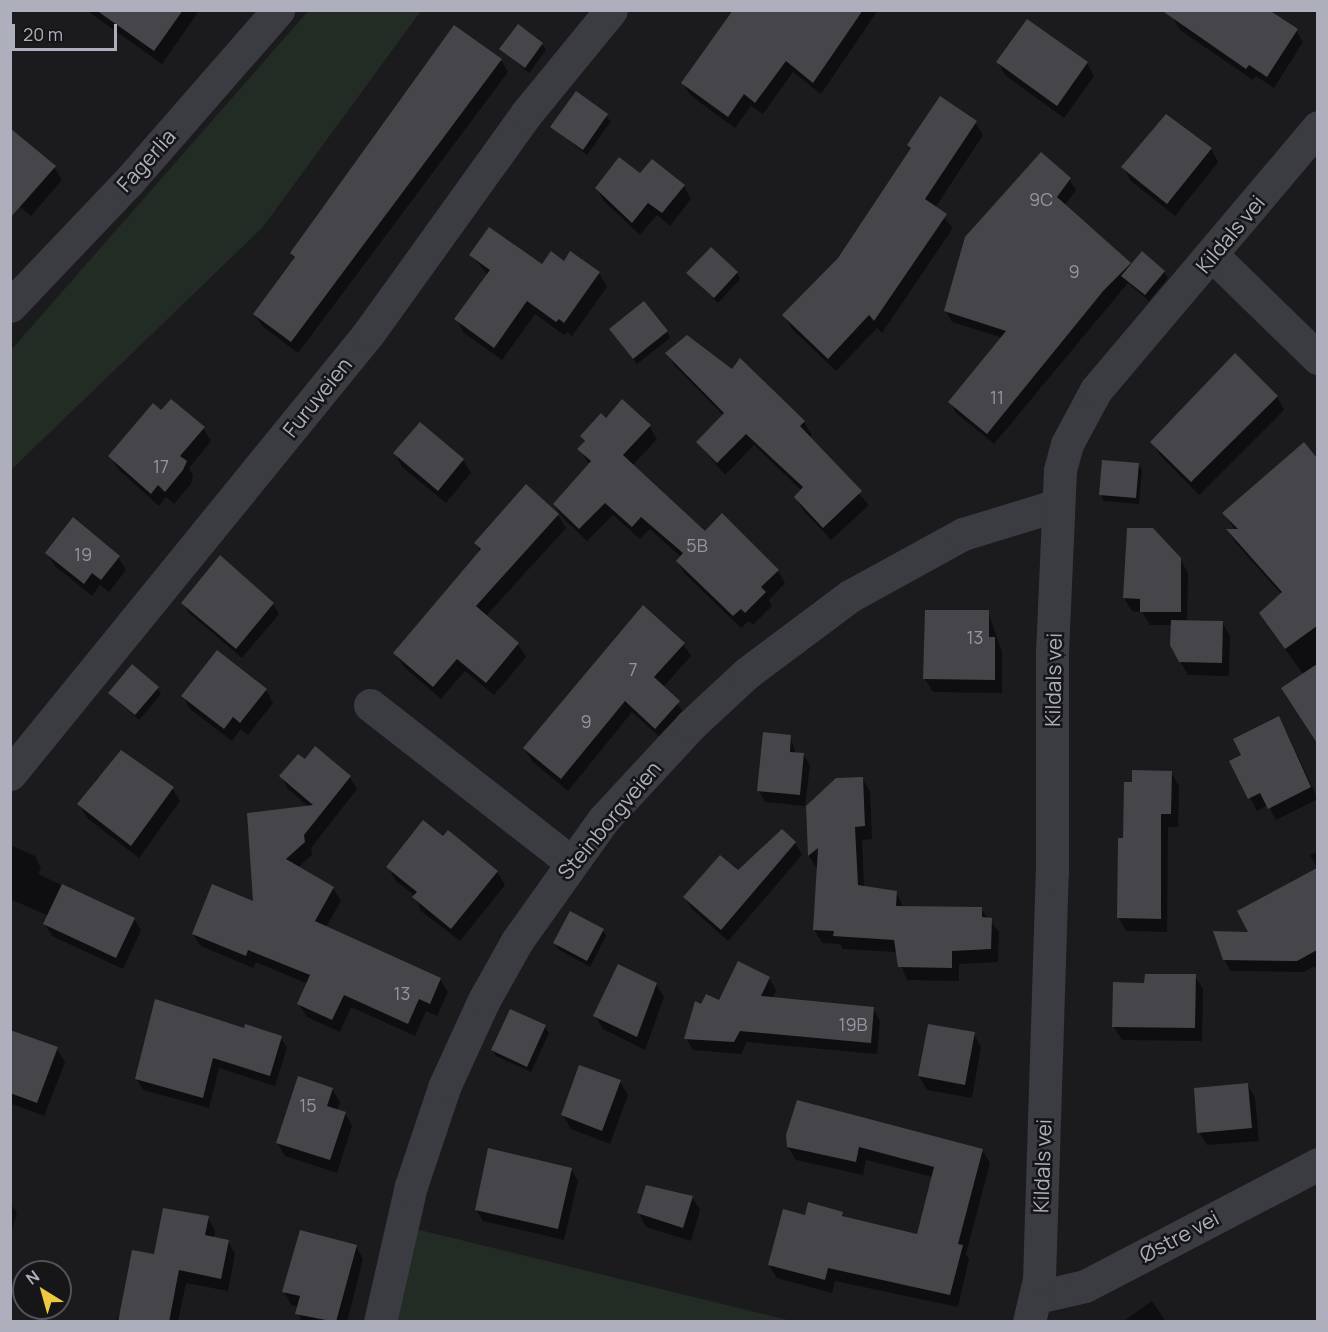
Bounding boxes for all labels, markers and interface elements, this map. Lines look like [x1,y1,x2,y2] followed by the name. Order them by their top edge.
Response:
[15,12,120,50] scale bar
[23,22,63,46] text: 20 m
[111,123,181,197] street label: Fagerlia
[1029,188,1053,210] house number: 9C
[1190,190,1270,278] street label: Kildals vei
[1068,260,1080,282] house number: 9
[277,352,357,442] street label: Furuveien
[990,386,1004,408] house number: 11
[153,455,169,477] house number: 17
[686,534,708,556] house number: 5B
[74,543,92,565] house number: 19
[967,626,983,648] house number: 13
[1040,633,1066,727] street label: Kildals vei
[628,658,638,680] house number: 7
[580,710,592,732] house number: 9
[552,756,666,884] street label: Steinborgveien
[394,982,410,1004] house number: 13
[838,1013,868,1035] house number: 19B
[299,1094,317,1116] house number: 15
[1028,1119,1056,1213] street label: Kildals vei
[1135,1205,1223,1267] street label: Østre vei
[12,1260,72,1320] north arrow
[21,1265,44,1289] text: N

